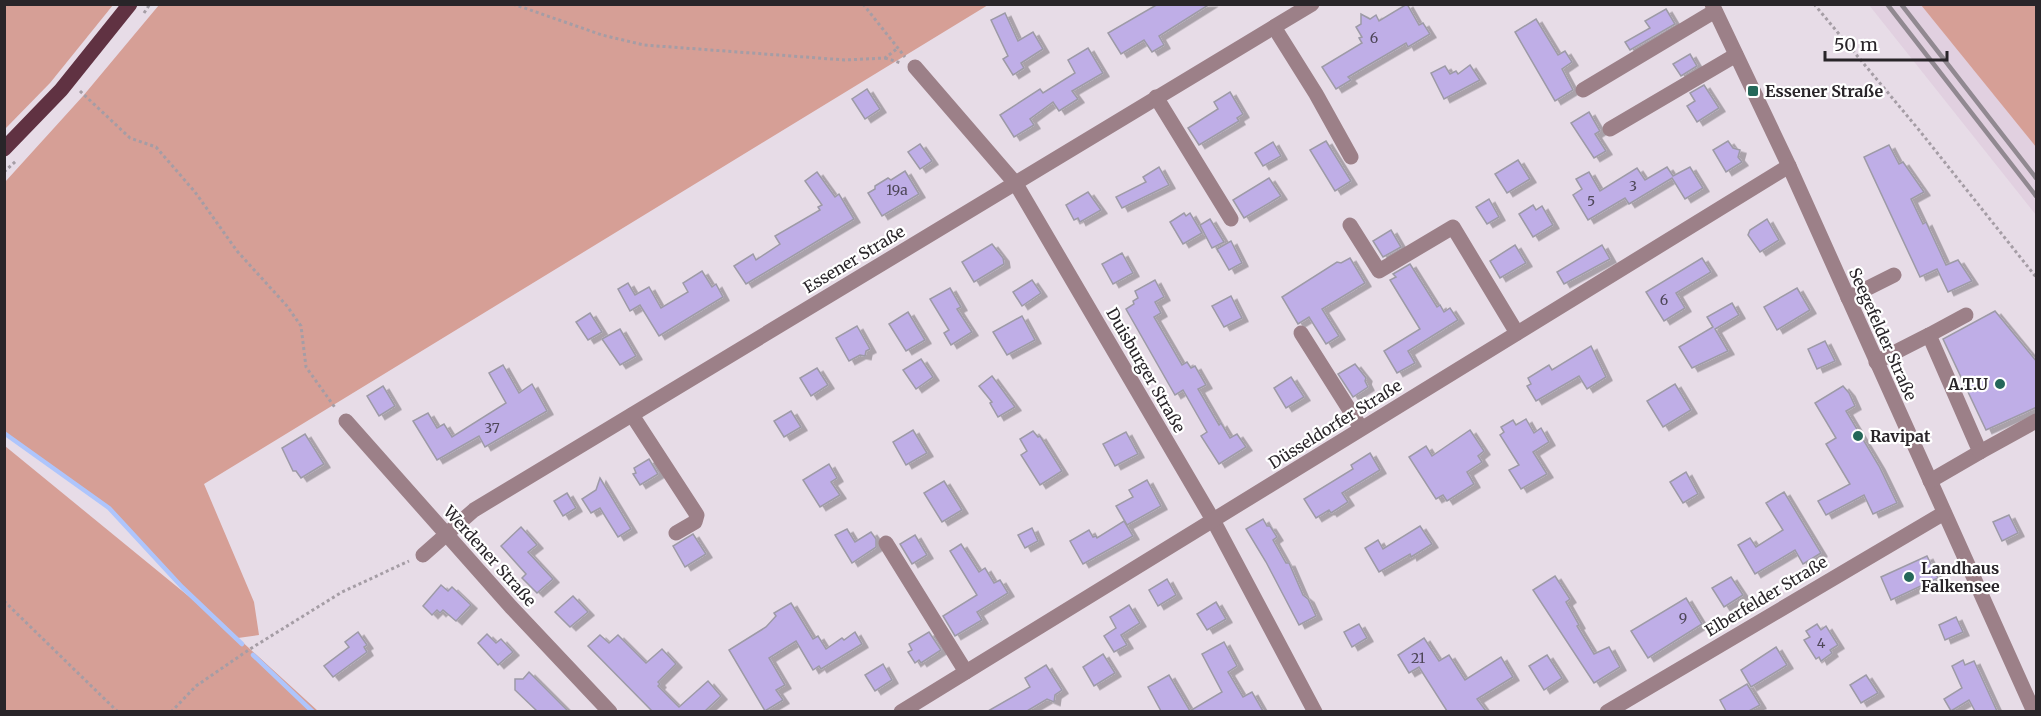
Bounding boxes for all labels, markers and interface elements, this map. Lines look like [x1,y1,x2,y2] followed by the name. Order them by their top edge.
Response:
[1825,24,1946,62] scale bar
[1370,29,1378,47] house number: 6
[1834,33,1878,56] text: 50 m
[1765,81,1883,101] place label: Essener Straße
[1746,84,1760,98] marker: Essener Straße
[1629,177,1637,195] house number: 3
[886,181,908,199] house number: 19a
[1587,192,1595,210] house number: 5
[800,221,908,297] street label: Essener Straße
[1845,265,1921,403] street label: Seegefelder Straße
[1660,291,1668,309] house number: 6
[1102,304,1190,436] street label: Duisburger Straße
[1947,374,1988,394] place label: A.T.U
[1265,375,1405,473] street label: Düsseldorfer Straße
[1993,377,2007,391] marker: A.T.U
[484,419,500,437] house number: 37
[1870,426,1931,446] place label: Ravipat
[1851,429,1865,443] marker: Ravipat
[439,501,540,610] street label: Werdener Straße
[1701,552,1831,640] street label: Elberfelder Straße
[1921,558,2000,596] place label: Landhaus Falkensee
[1902,570,1916,584] marker: Landhaus Falkensee
[1679,609,1687,627] house number: 9
[1817,634,1826,652] house number: 4
[1411,649,1425,667] house number: 21

